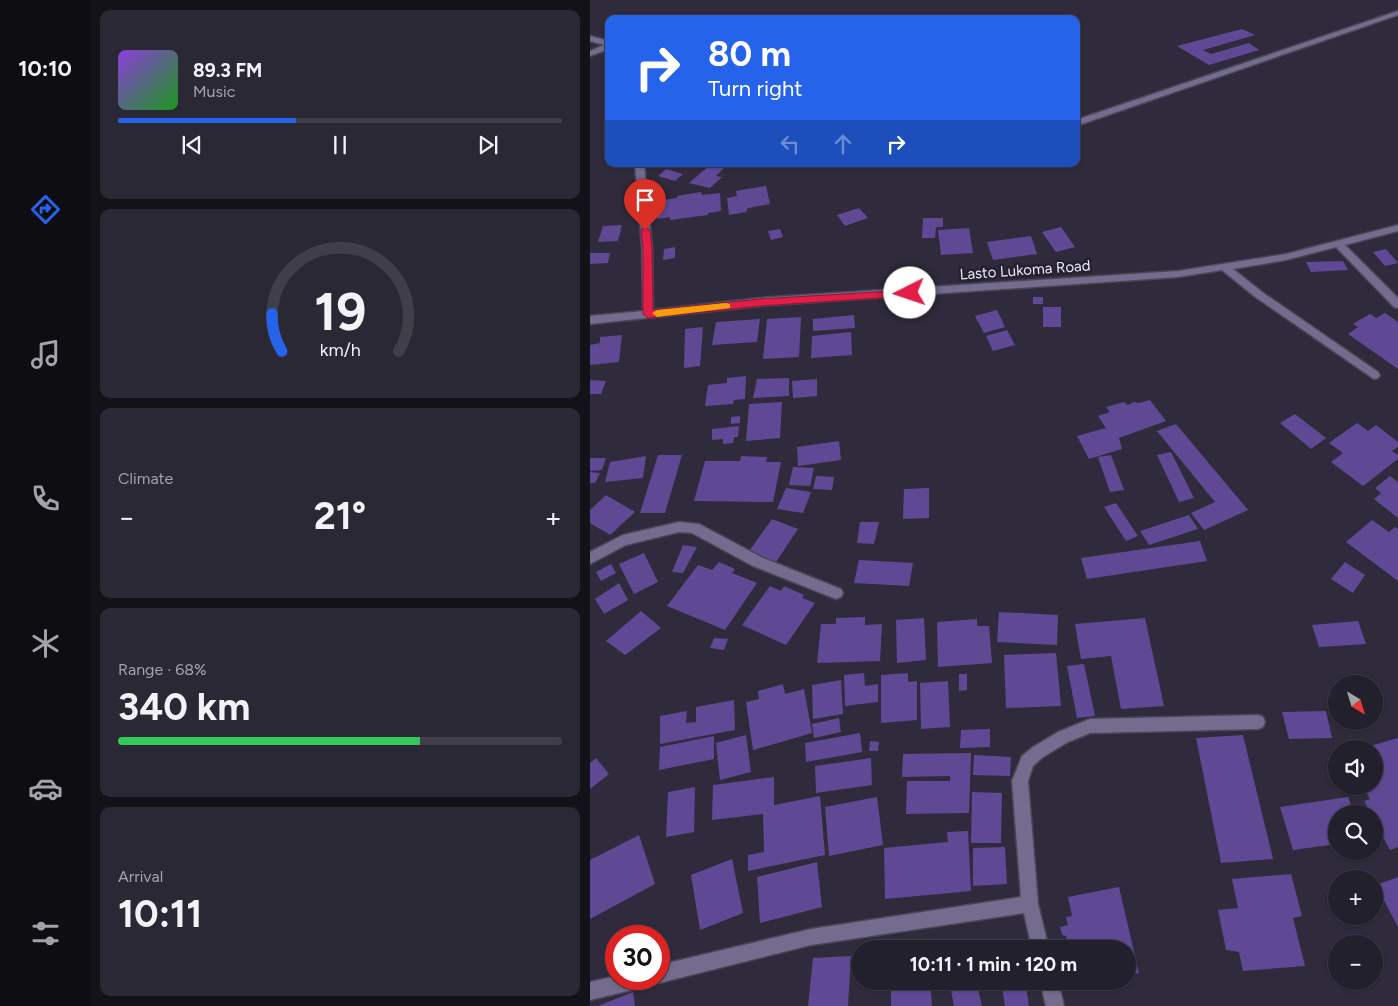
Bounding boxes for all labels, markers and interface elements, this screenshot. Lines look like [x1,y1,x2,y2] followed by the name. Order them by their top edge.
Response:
[708,33,791,75] text: 80 m
[625,35,690,100] icon: right
[18,55,72,82] text: 10:10
[193,59,262,82] text: 89.3 FM
[708,75,803,102] text: Turn right
[193,82,235,101] text: Music
[776,130,804,158] icon: left
[829,130,857,158] icon: ahead
[882,130,910,158] icon: right
[178,131,206,159] icon: previous
[326,131,354,159] icon: pause
[474,131,502,159] icon: next
[624,179,666,230] pin
[631,186,659,214] icon: arrive
[28,192,63,227] icon: directions
[959,256,1091,284] street label: Lasto Lukoma Road
[883,266,935,318] position arrow
[314,281,366,343] text: 19
[28,337,63,372] icon: music
[320,339,360,360] text: km/h
[118,469,173,488] text: Climate
[28,481,63,516] icon: phone
[314,493,366,539] text: 21°
[118,500,135,534] text: −
[545,500,562,534] text: +
[28,626,63,661] icon: climate
[118,660,207,679] text: Range · 68%
[1328,675,1382,730] north arrow
[1328,675,1383,990] map controls
[118,684,250,730] text: 340 km
[1328,740,1383,795] button: sound
[28,771,63,806] icon: car
[1328,805,1383,860] button: search
[118,867,163,886] text: Arrival
[1328,870,1383,925] button: +
[118,891,202,937] text: 10:11
[28,916,63,951] icon: filters
[605,925,670,990] speed limit sign: 30
[1328,935,1383,990] button: −
[910,953,1077,976] text: 10:11 · 1 min · 120 m

